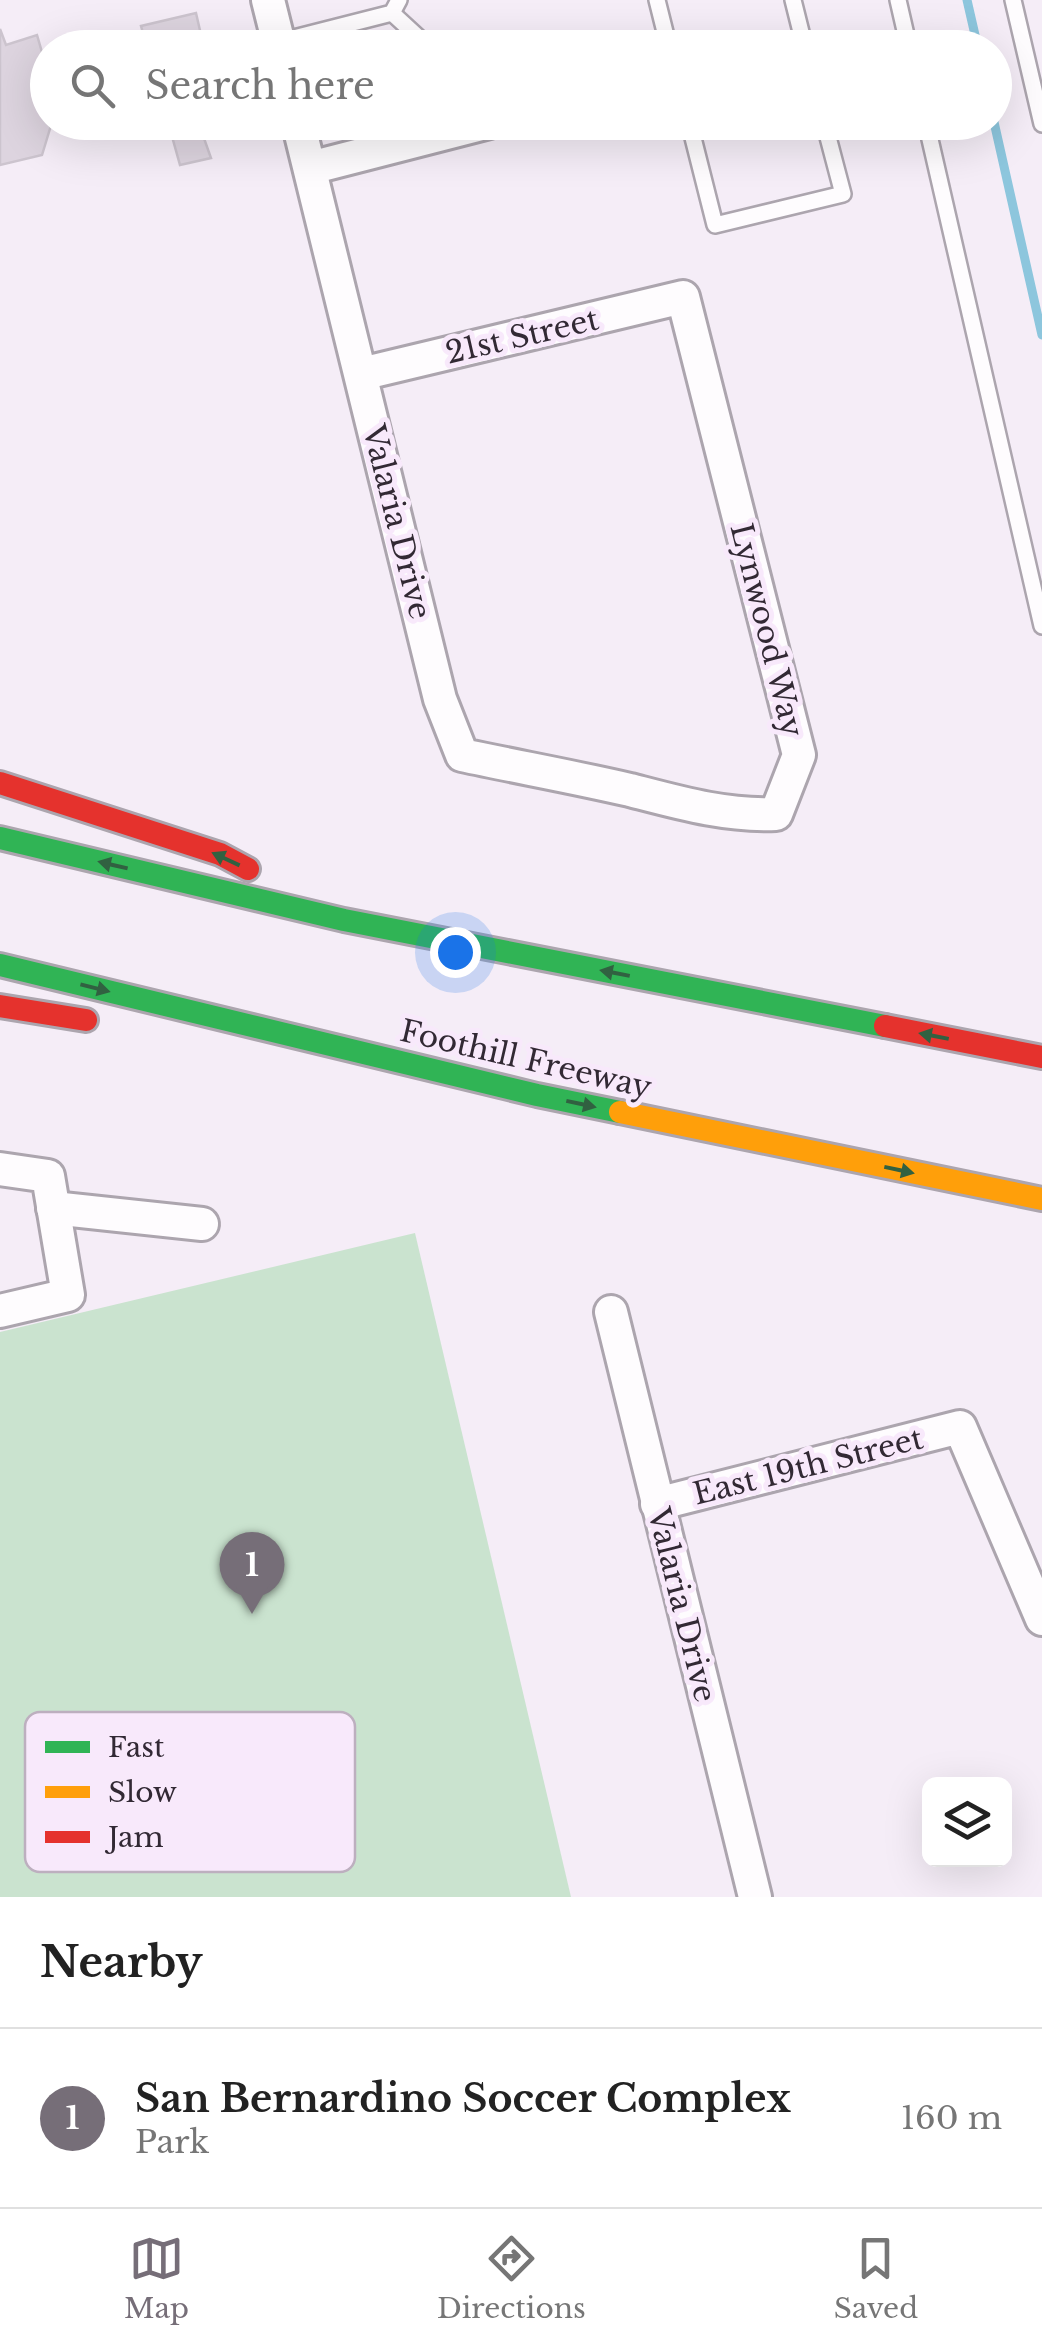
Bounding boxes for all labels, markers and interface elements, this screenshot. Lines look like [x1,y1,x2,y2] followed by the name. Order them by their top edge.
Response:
[30,30,1012,140] search box
[65,58,120,113] icon: search
[145,62,375,109] text: Search here
[442,300,603,372] street label: 21st Street
[355,420,439,623] street label: Valaria Drive
[723,519,811,741] street label: Lynwood Way
[211,850,240,867] one-way arrow
[97,857,128,872] one-way arrow
[430,927,481,978] your location
[599,965,630,981] one-way arrow
[80,981,111,996] one-way arrow
[397,1012,655,1106] street label: Foothill Freeway
[918,1027,949,1043] one-way arrow
[566,1096,597,1112] one-way arrow
[884,1162,915,1178] one-way arrow
[689,1419,927,1512] street label: East 19th Street
[640,1503,724,1706] street label: Valaria Drive
[220,1532,284,1614] pin: 1
[25,1712,355,1872] legend
[108,1730,165,1765] text: Fast
[108,1775,177,1810] text: Slow
[922,1777,1012,1867] map controls
[922,1777,1012,1867] button: layers
[104,1820,164,1855] text: Jam
[40,1936,203,1988] text: Nearby
[135,2075,791,2122] text: San Bernardino Soccer Complex
[66,2098,79,2138] text: 1
[901,2098,1002,2138] text: 160 m
[135,2122,209,2162] text: Park
[124,2231,189,2326] tab: Map
[437,2231,586,2326] tab: Directions
[834,2231,918,2326] tab: Saved

